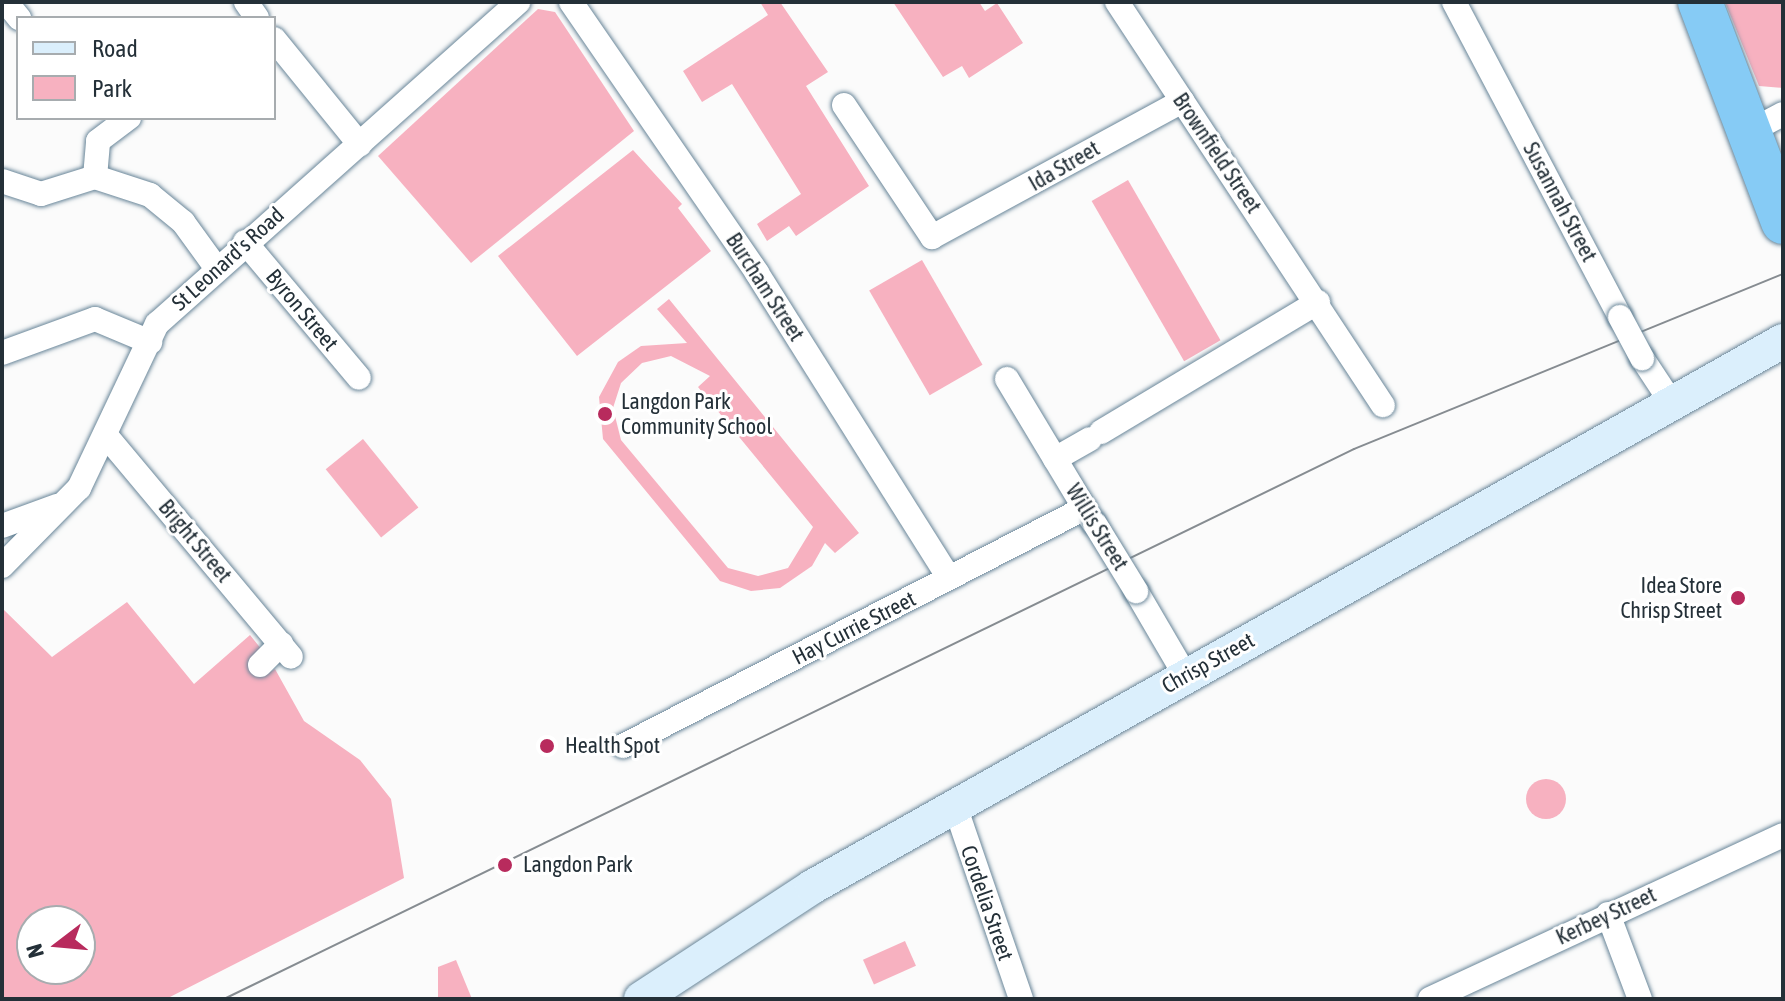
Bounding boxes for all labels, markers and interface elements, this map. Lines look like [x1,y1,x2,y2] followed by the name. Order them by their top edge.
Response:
[16,16,276,120] legend
[92,35,138,62] text: Road
[92,75,132,102] text: Park
[1167,88,1267,218] street label: Brownfield Street
[1024,135,1104,197] street label: Ida Street
[1518,138,1602,266] street label: Susannah Street
[167,202,289,316] street label: St Leonard's Road
[720,228,810,346] street label: Burcham Street
[260,264,344,356] street label: Byron Street
[621,388,772,440] place label: Langdon Park Community School
[596,405,614,423] marker: Langdon Park Community School
[1060,479,1134,575] street label: Willis Street
[153,494,237,588] street label: Bright Street
[1620,572,1722,624] place label: Idea Store Chrisp Street
[788,586,920,670] street label: Hay Currie Street
[1729,589,1747,607] marker: Idea Store Chrisp Street
[1157,627,1259,699] street label: Chrisp Street
[565,733,660,759] place label: Health Spot
[536,735,558,757] marker: Health Spot
[955,842,1019,964] street label: Cordelia Street
[523,852,633,878] place label: Langdon Park
[494,854,516,876] marker: Langdon Park
[1552,881,1660,951] street label: Kerbey Street
[16,905,96,985] north arrow
[21,941,49,961] text: N

